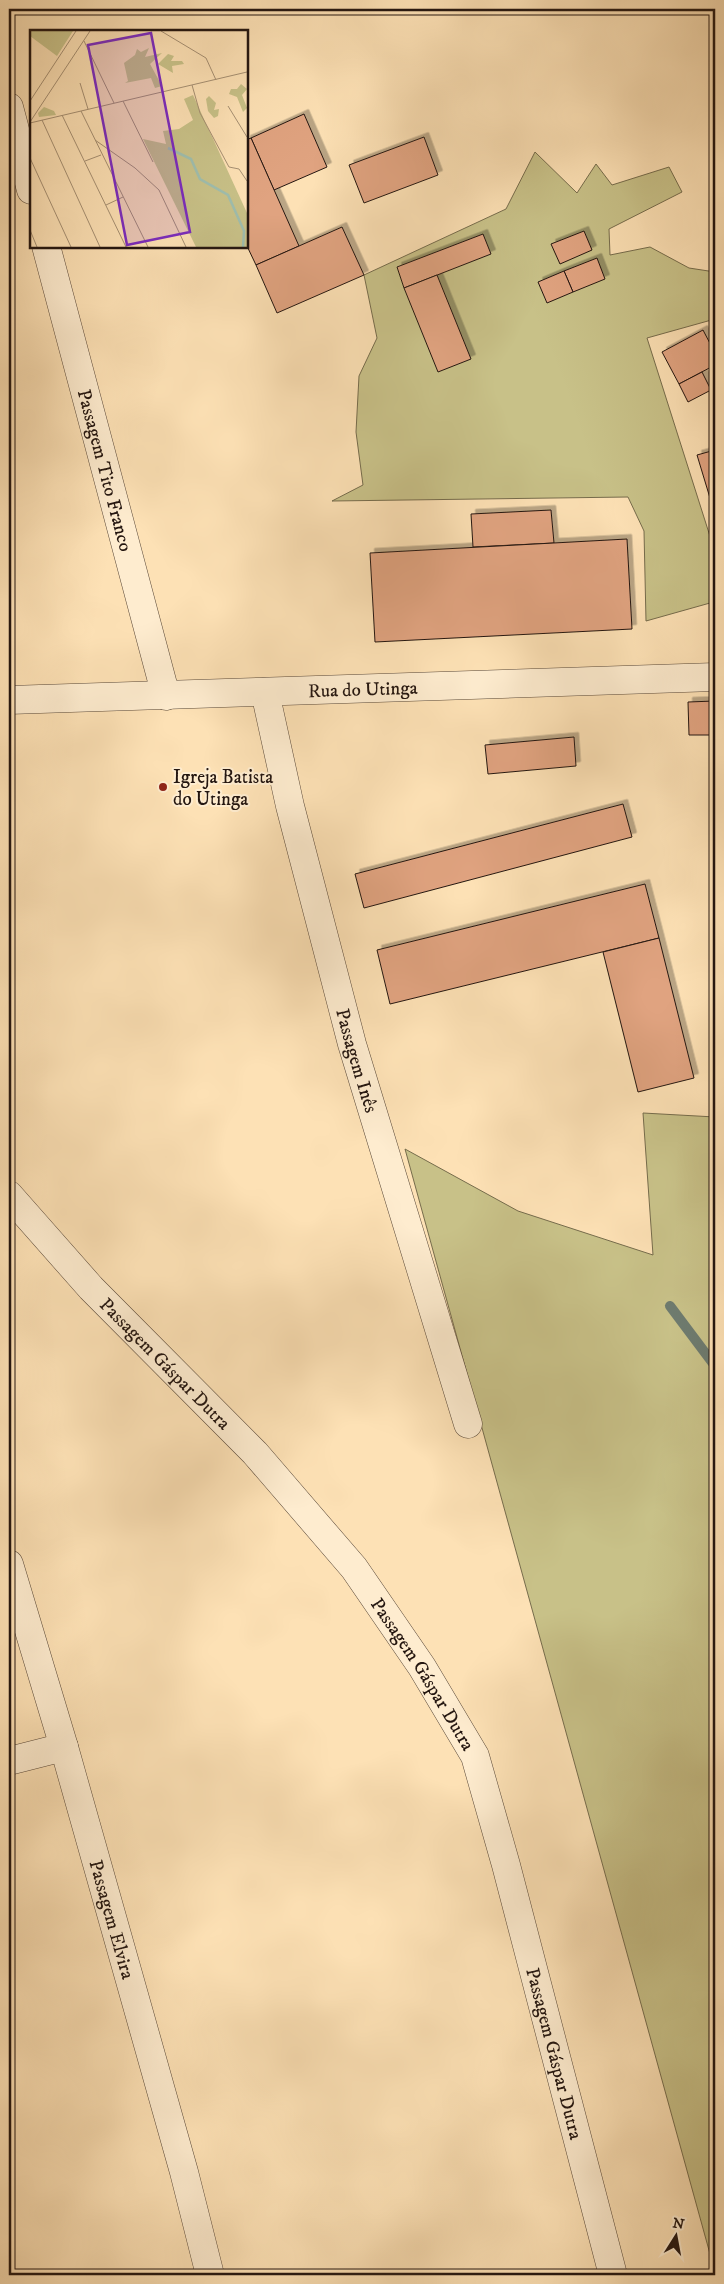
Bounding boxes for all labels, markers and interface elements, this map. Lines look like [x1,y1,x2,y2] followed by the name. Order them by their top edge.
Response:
[30,30,248,248] inset map
[72,387,137,554] street label: Passagem Tito Franco
[308,677,418,703] street label: Rua do Utinga
[173,766,273,811] place label: Igreja Batista do Utinga
[157,781,169,793] marker: Igreja Batista do Utinga
[330,1006,382,1116] street label: Passagem Inês
[94,1294,235,1435] street label: Passagem Gáspar Dutra
[365,1594,479,1755] street label: Passagem Gáspar Dutra
[83,1857,139,1982] street label: Passagem Elvira
[520,1965,587,2142] street label: Passagem Gáspar Dutra
[652,2212,702,2262] north arrow
[671,2214,686,2234] text: N

